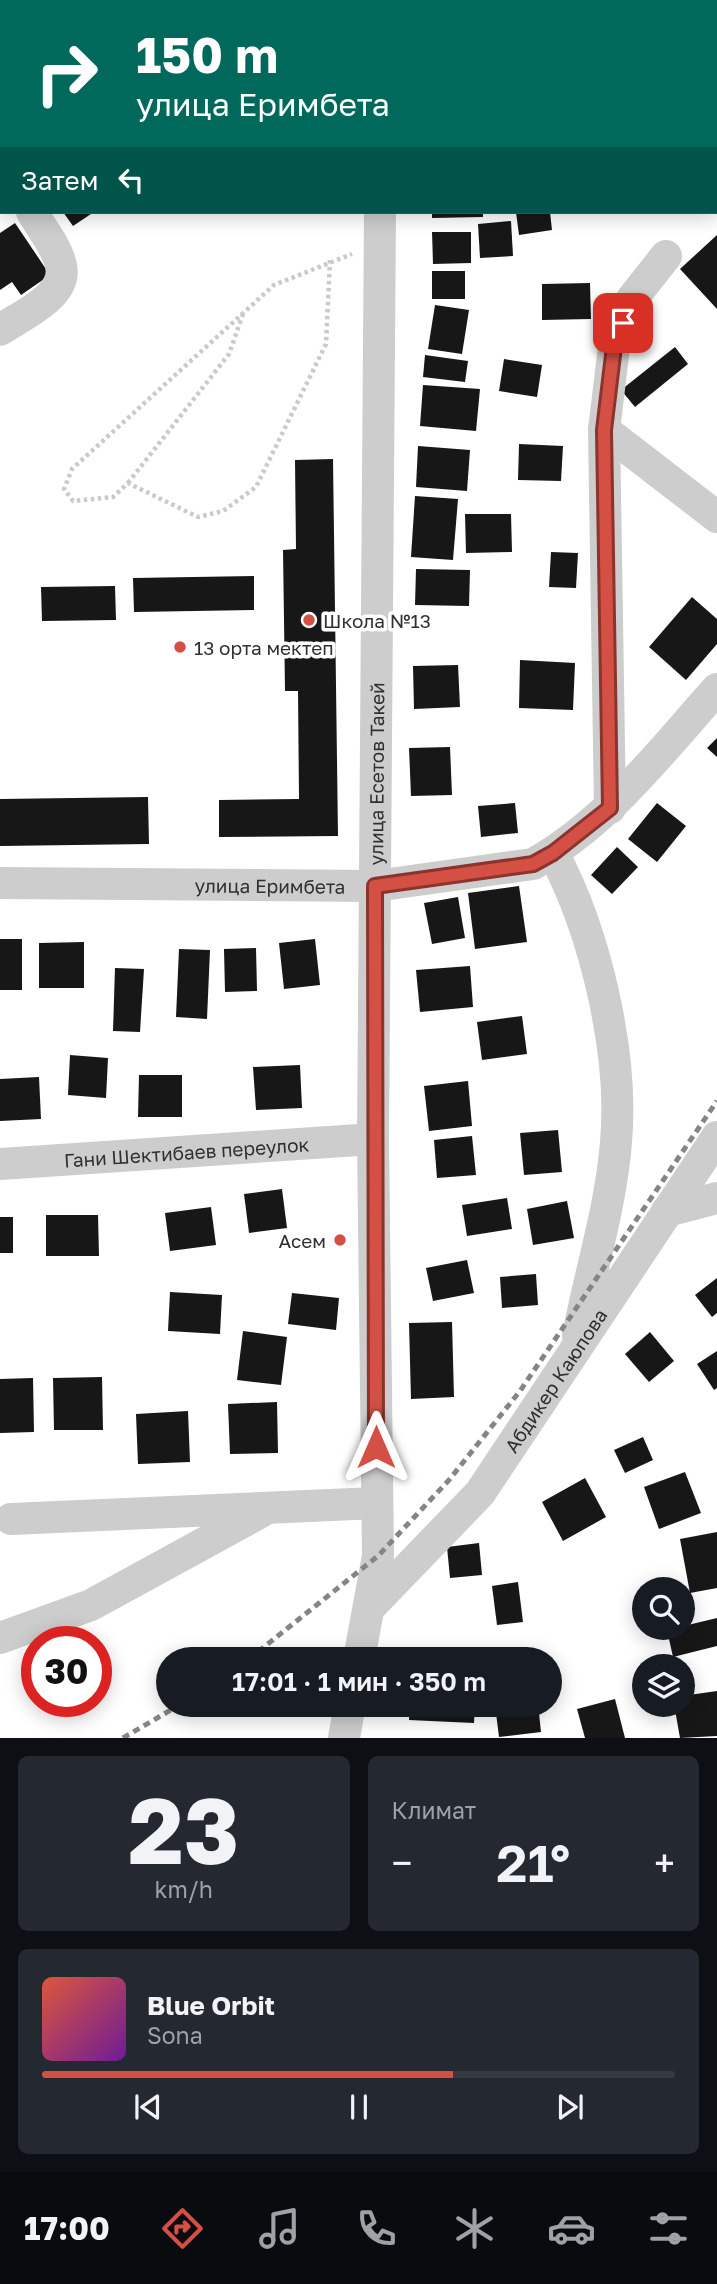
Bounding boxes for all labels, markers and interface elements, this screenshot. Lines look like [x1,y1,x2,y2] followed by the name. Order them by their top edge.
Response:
[136,25,278,84] text: 150 m
[21,28,112,119] icon: right
[136,85,390,123] text: улица Еримбета
[112,161,150,199] icon: left
[21,165,98,196] text: Затем
[593,293,653,353] pin
[604,304,642,342] icon: arrive
[323,609,431,632] place label: Школа №13
[301,612,317,628] marker: Школа №13
[194,636,334,659] place label: 13 орта мектеп
[172,639,188,655] marker: 13 орта мектеп
[364,682,388,865] street label: улица Есетов Такей
[194,873,346,897] street label: улица Еримбета
[63,1132,310,1171] street label: Гани Шектибаев переулок
[278,1229,326,1252] place label: Асем
[332,1232,348,1248] marker: Асем
[499,1304,611,1456] street label: Абдикер Каюпова
[339,1410,413,1484] position arrow
[632,1577,695,1717] map controls
[632,1577,695,1640] button: search
[21,1626,112,1717] speed limit sign: 30
[632,1654,695,1717] button: layers
[232,1666,486,1697] text: 17:01 · 1 мин · 350 m
[128,1775,239,1884] text: 23
[392,1796,476,1824] text: Климат
[496,1831,570,1893] text: 21°
[392,1840,412,1885] text: −
[654,1840,675,1885] text: +
[154,1875,213,1903] text: km/h
[147,1990,275,2021] text: Blue Orbit
[147,2021,203,2049] text: Sona
[129,2088,167,2126] icon: previous
[340,2088,378,2126] icon: pause
[551,2088,589,2126] icon: next
[158,2204,207,2253] icon: directions
[255,2204,304,2253] icon: music
[352,2204,401,2253] icon: phone
[450,2204,499,2253] icon: climate
[547,2204,596,2253] icon: car
[644,2204,693,2253] icon: filters
[24,2209,110,2247] text: 17:00

